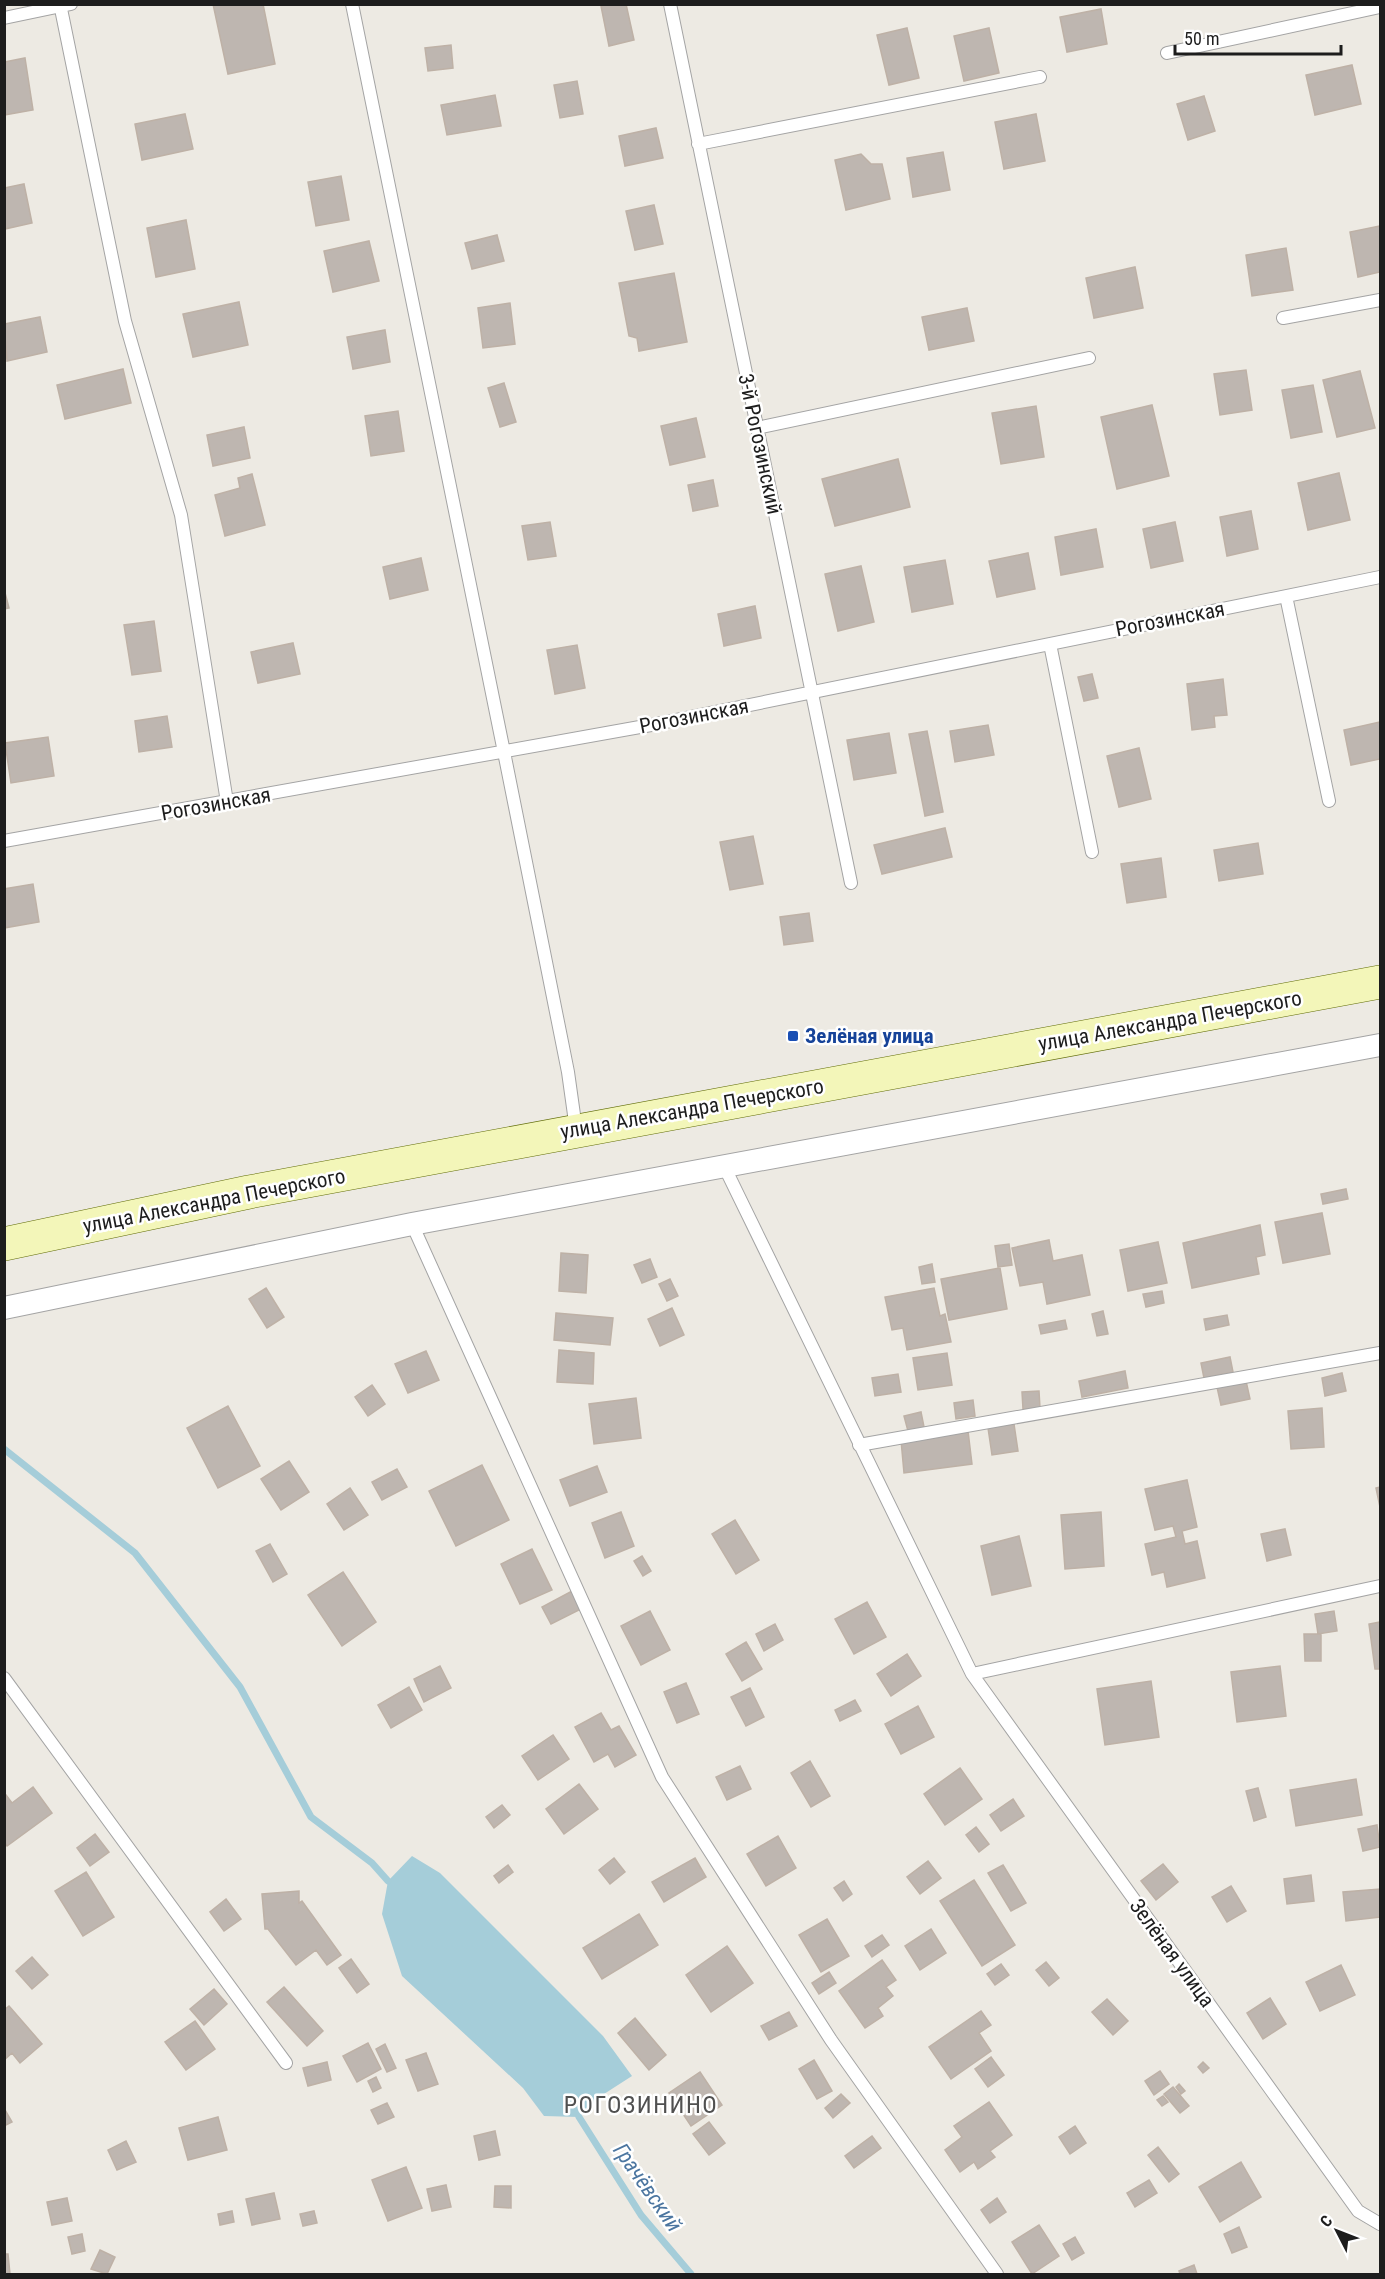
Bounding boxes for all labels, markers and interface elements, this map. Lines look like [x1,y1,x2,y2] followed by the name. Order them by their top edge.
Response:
[1175,18,1342,56] scale bar
[1184,28,1219,49] text: 50 m
[733,371,787,517] street label: 3-й Рогозинский
[1113,597,1227,641] street label: Рогозинская
[637,694,751,738] street label: Рогозинская
[159,783,273,825] street label: Рогозинская
[1037,986,1303,1056] street label: улица Александра Печерского
[805,1024,934,1048] place label: Зелёная улица
[786,1029,800,1043] marker: Зелёная улица
[559,1074,825,1144] street label: улица Александра Печерского
[81,1164,347,1238] street label: улица Александра Печерского
[1125,1894,1219,2012] street label: Зелёная улица
[564,2091,718,2119] district label: РОГОЗИНИНО
[608,2138,687,2236] water label: Грачёвский
[1307,2201,1367,2261] north arrow
[1316,2212,1336,2231] text: С

